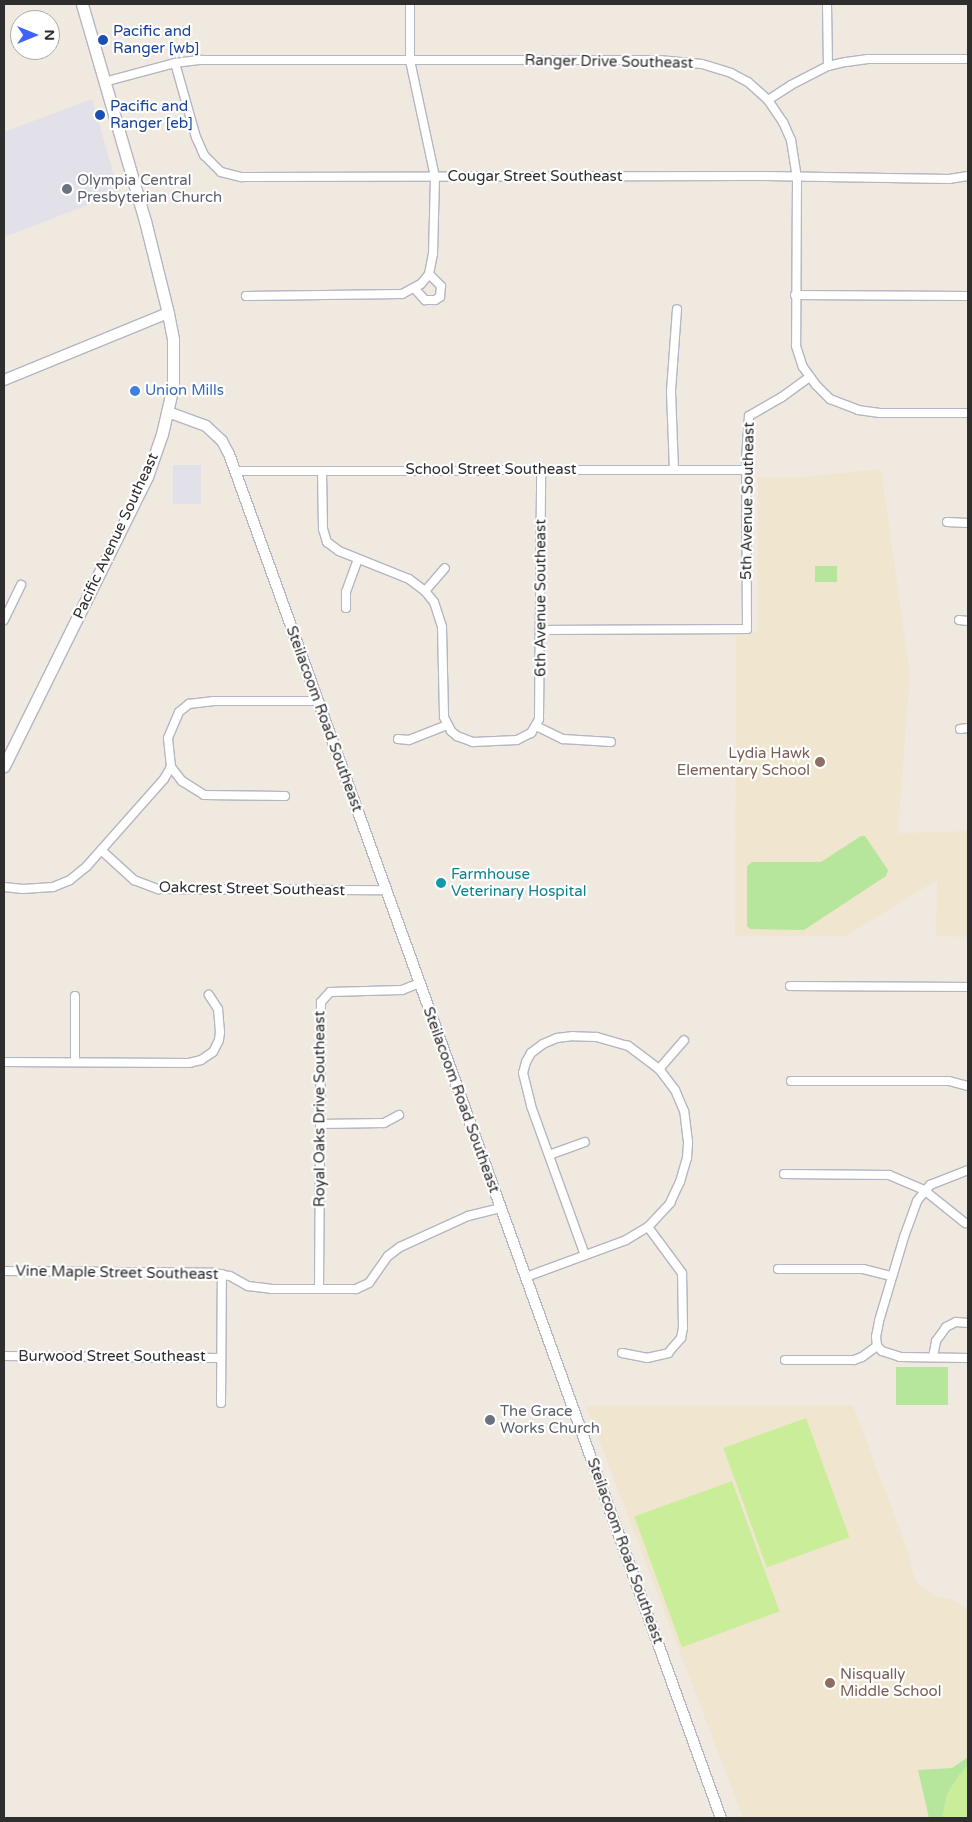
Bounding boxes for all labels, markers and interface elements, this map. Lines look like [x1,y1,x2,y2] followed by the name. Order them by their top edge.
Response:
[10,10,60,60] north arrow
[113,22,199,57] place label: Pacific and Ranger [wb]
[41,29,58,41] text: N
[97,34,109,46] marker: Pacific and Ranger [wb]
[524,52,694,72] street label: Ranger Drive Southeast
[110,97,193,132] place label: Pacific and Ranger [eb]
[94,109,106,121] marker: Pacific and Ranger [eb]
[448,168,622,186] street label: Cougar Street Southeast
[77,171,222,206] place label: Olympia Central Presbyterian Church
[61,183,73,195] marker: Olympia Central Presbyterian Church
[145,382,224,400] place label: Union Mills
[129,385,141,397] marker: Union Mills
[738,422,758,580] street label: 5th Avenue Southeast
[70,450,162,622] street label: Pacific Avenue Southeast
[405,461,577,479] street label: School Street Southeast
[532,519,550,677] street label: 6th Avenue Southeast
[282,624,366,814] street label: Steilacoom Road Southeast
[677,744,810,779] place label: Lydia Hawk Elementary School
[814,756,826,768] marker: Lydia Hawk Elementary School
[451,865,586,900] place label: Farmhouse Veterinary Hospital
[435,877,447,889] marker: Farmhouse Veterinary Hospital
[159,878,345,900] street label: Oakcrest Street Southeast
[419,1005,503,1195] street label: Steilacoom Road Southeast
[311,1011,329,1207] street label: Royal Oaks Drive Southeast
[15,1262,219,1284] street label: Vine Maple Street Southeast
[18,1348,206,1366] street label: Burwood Street Southeast
[500,1402,600,1437] place label: The Grace Works Church
[484,1414,496,1426] marker: The Grace Works Church
[583,1456,667,1646] street label: Steilacoom Road Southeast
[840,1665,941,1700] place label: Nisqually Middle School
[824,1677,836,1689] marker: Nisqually Middle School

